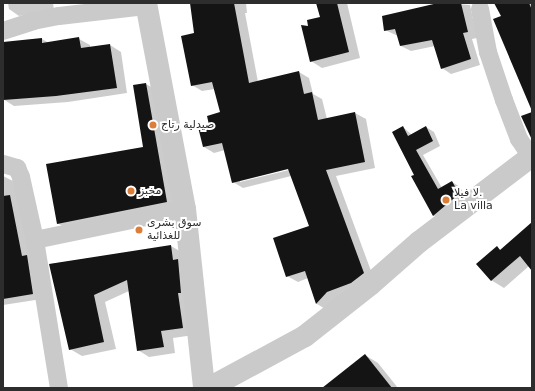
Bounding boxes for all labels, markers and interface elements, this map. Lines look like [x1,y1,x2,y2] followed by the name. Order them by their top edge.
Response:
[161,118,214,132] place label: صيدلية رتاج
[148,120,158,130] marker: صيدلية رتاج
[139,184,161,198] place label: مخبز
[126,186,136,196] marker: مخبز
[454,187,493,213] place label: لا فيلا. La villa
[441,195,451,205] marker: لا فيلا. La villa
[147,217,201,243] place label: سوق بشرى للغذائية
[134,225,144,235] marker: سوق بشرى للغذائية

